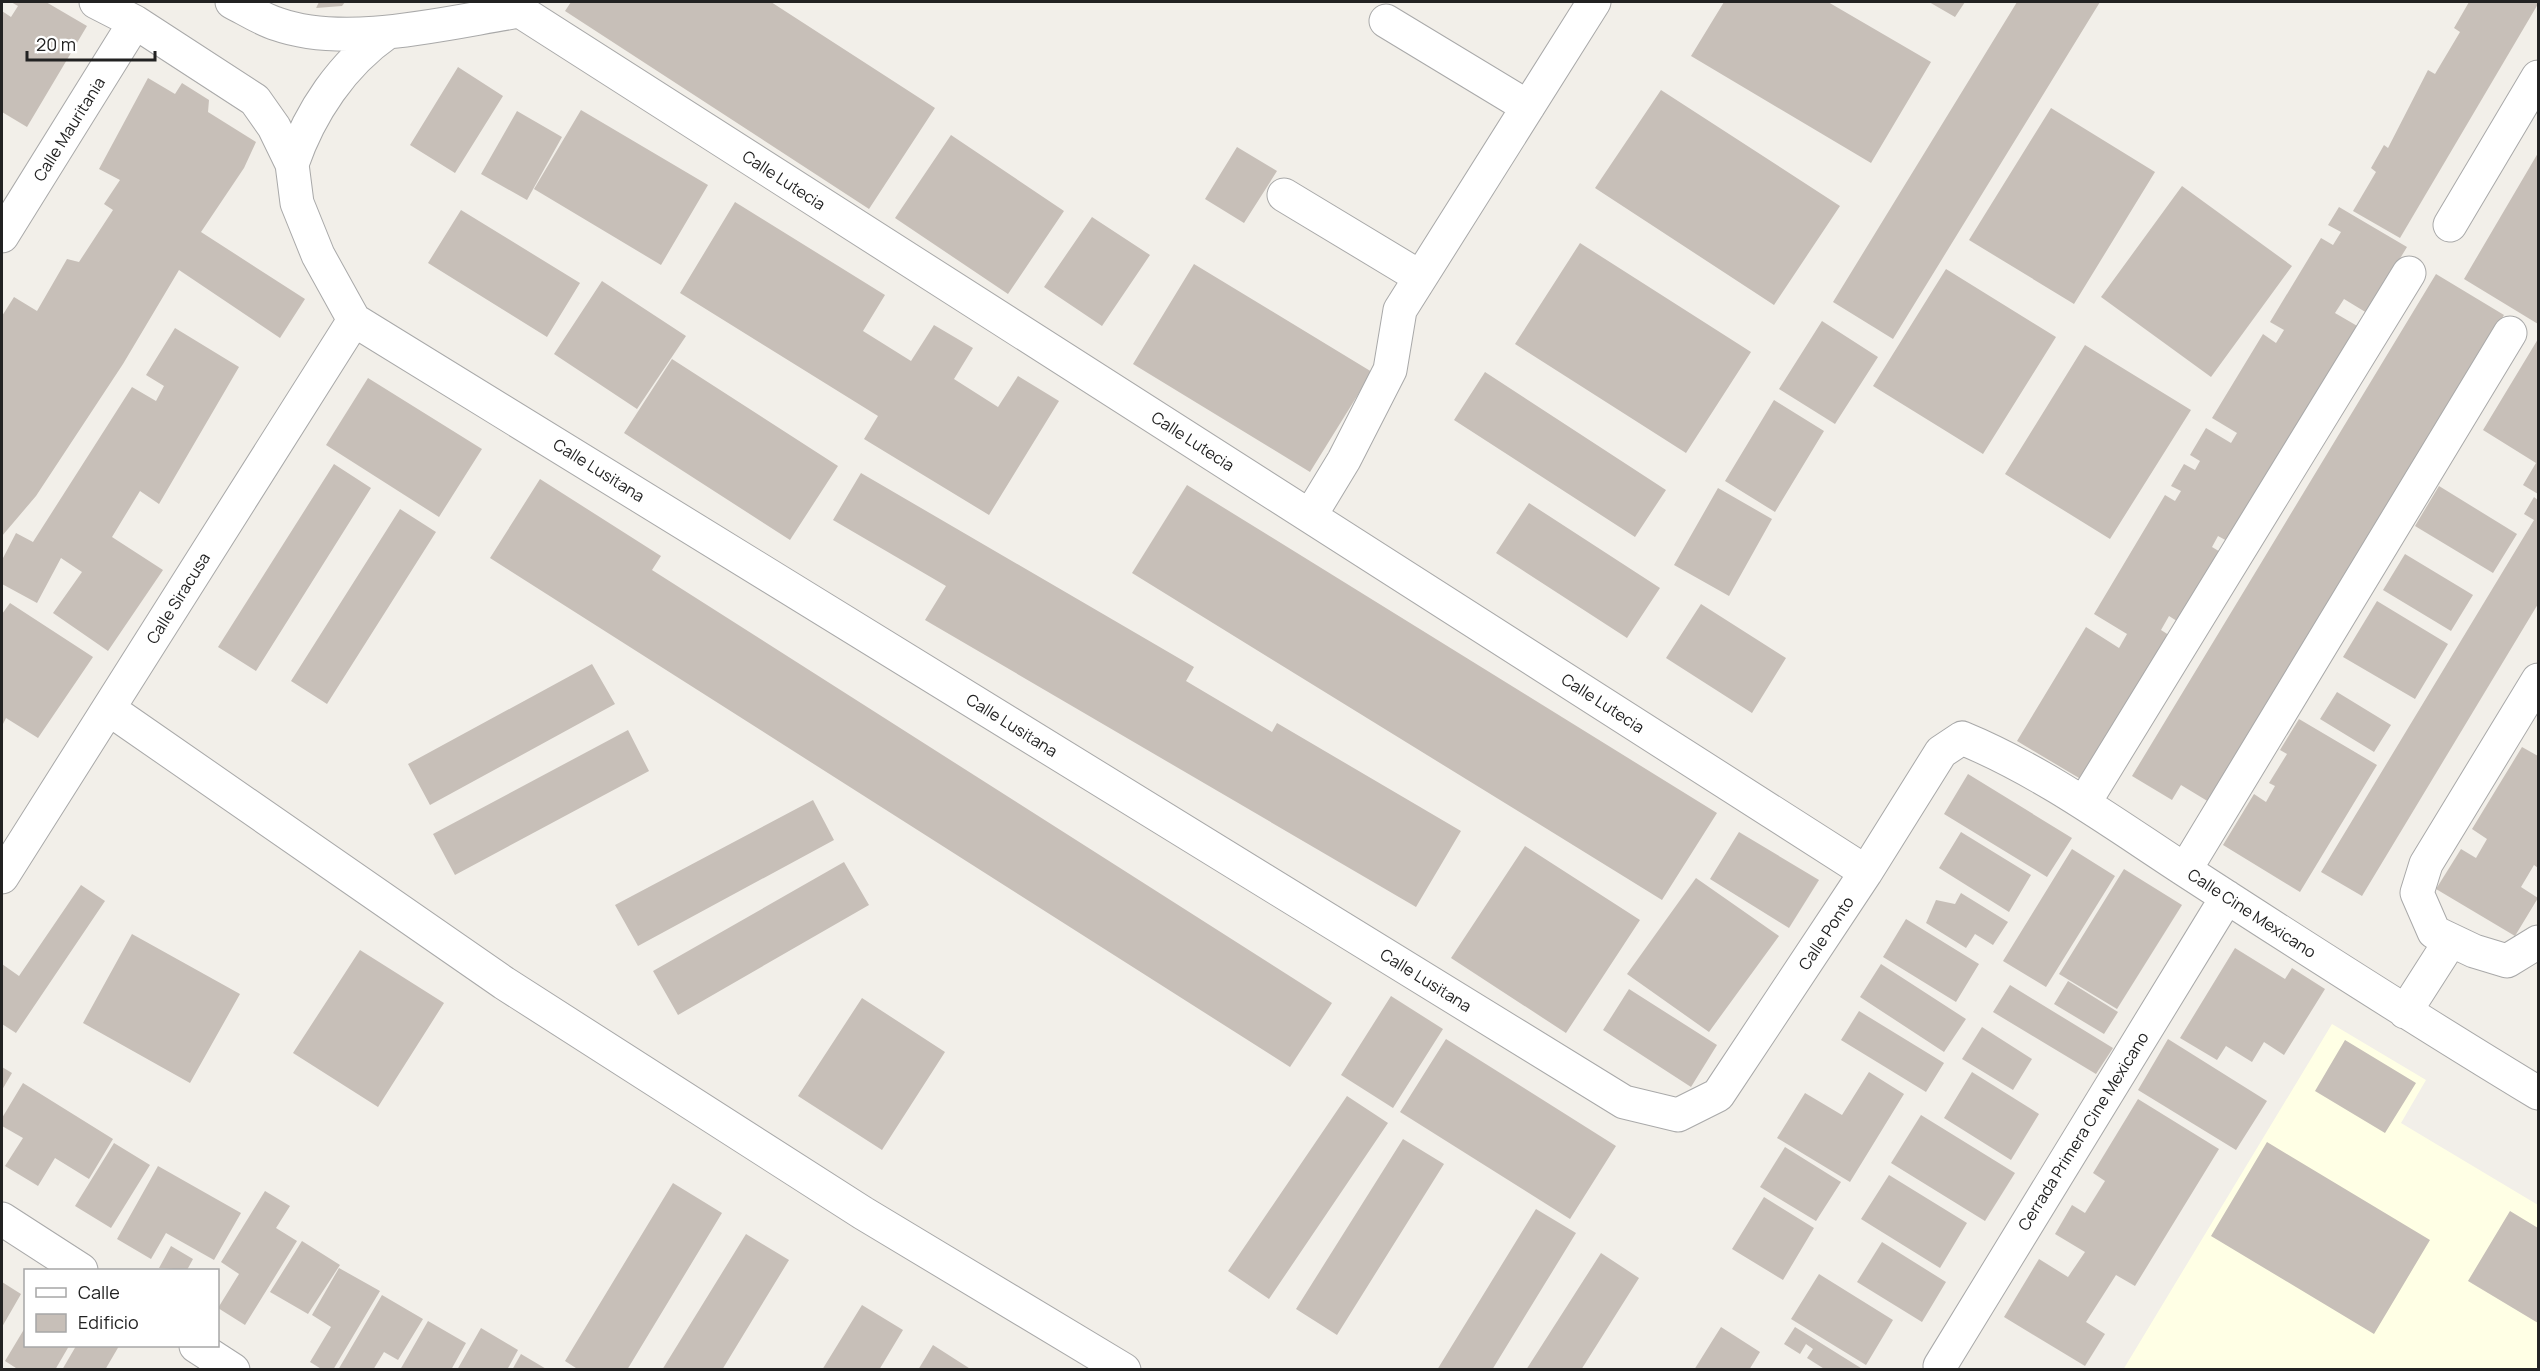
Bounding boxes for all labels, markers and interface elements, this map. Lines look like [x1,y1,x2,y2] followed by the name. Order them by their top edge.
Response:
[27,24,154,62] scale bar
[36,32,76,56] text: 20 m
[28,73,110,185] street label: Calle Mauritania
[738,145,830,215] street label: Calle Lutecia
[1147,406,1239,476] street label: Calle Lutecia
[549,433,649,507] street label: Calle Lusitana
[141,548,215,648] street label: Calle Siracusa
[1557,668,1649,738] street label: Calle Lutecia
[962,688,1062,762] street label: Calle Lusitana
[2184,863,2320,963] street label: Calle Cine Mexicano
[1793,892,1859,974] street label: Calle Ponto
[1376,943,1476,1017] street label: Calle Lusitana
[2013,1027,2153,1235] street label: Cerrada Primera Cine Mexicano
[24,1269,219,1347] legend
[78,1280,120,1304] text: Calle
[78,1310,139,1334] text: Edificio

